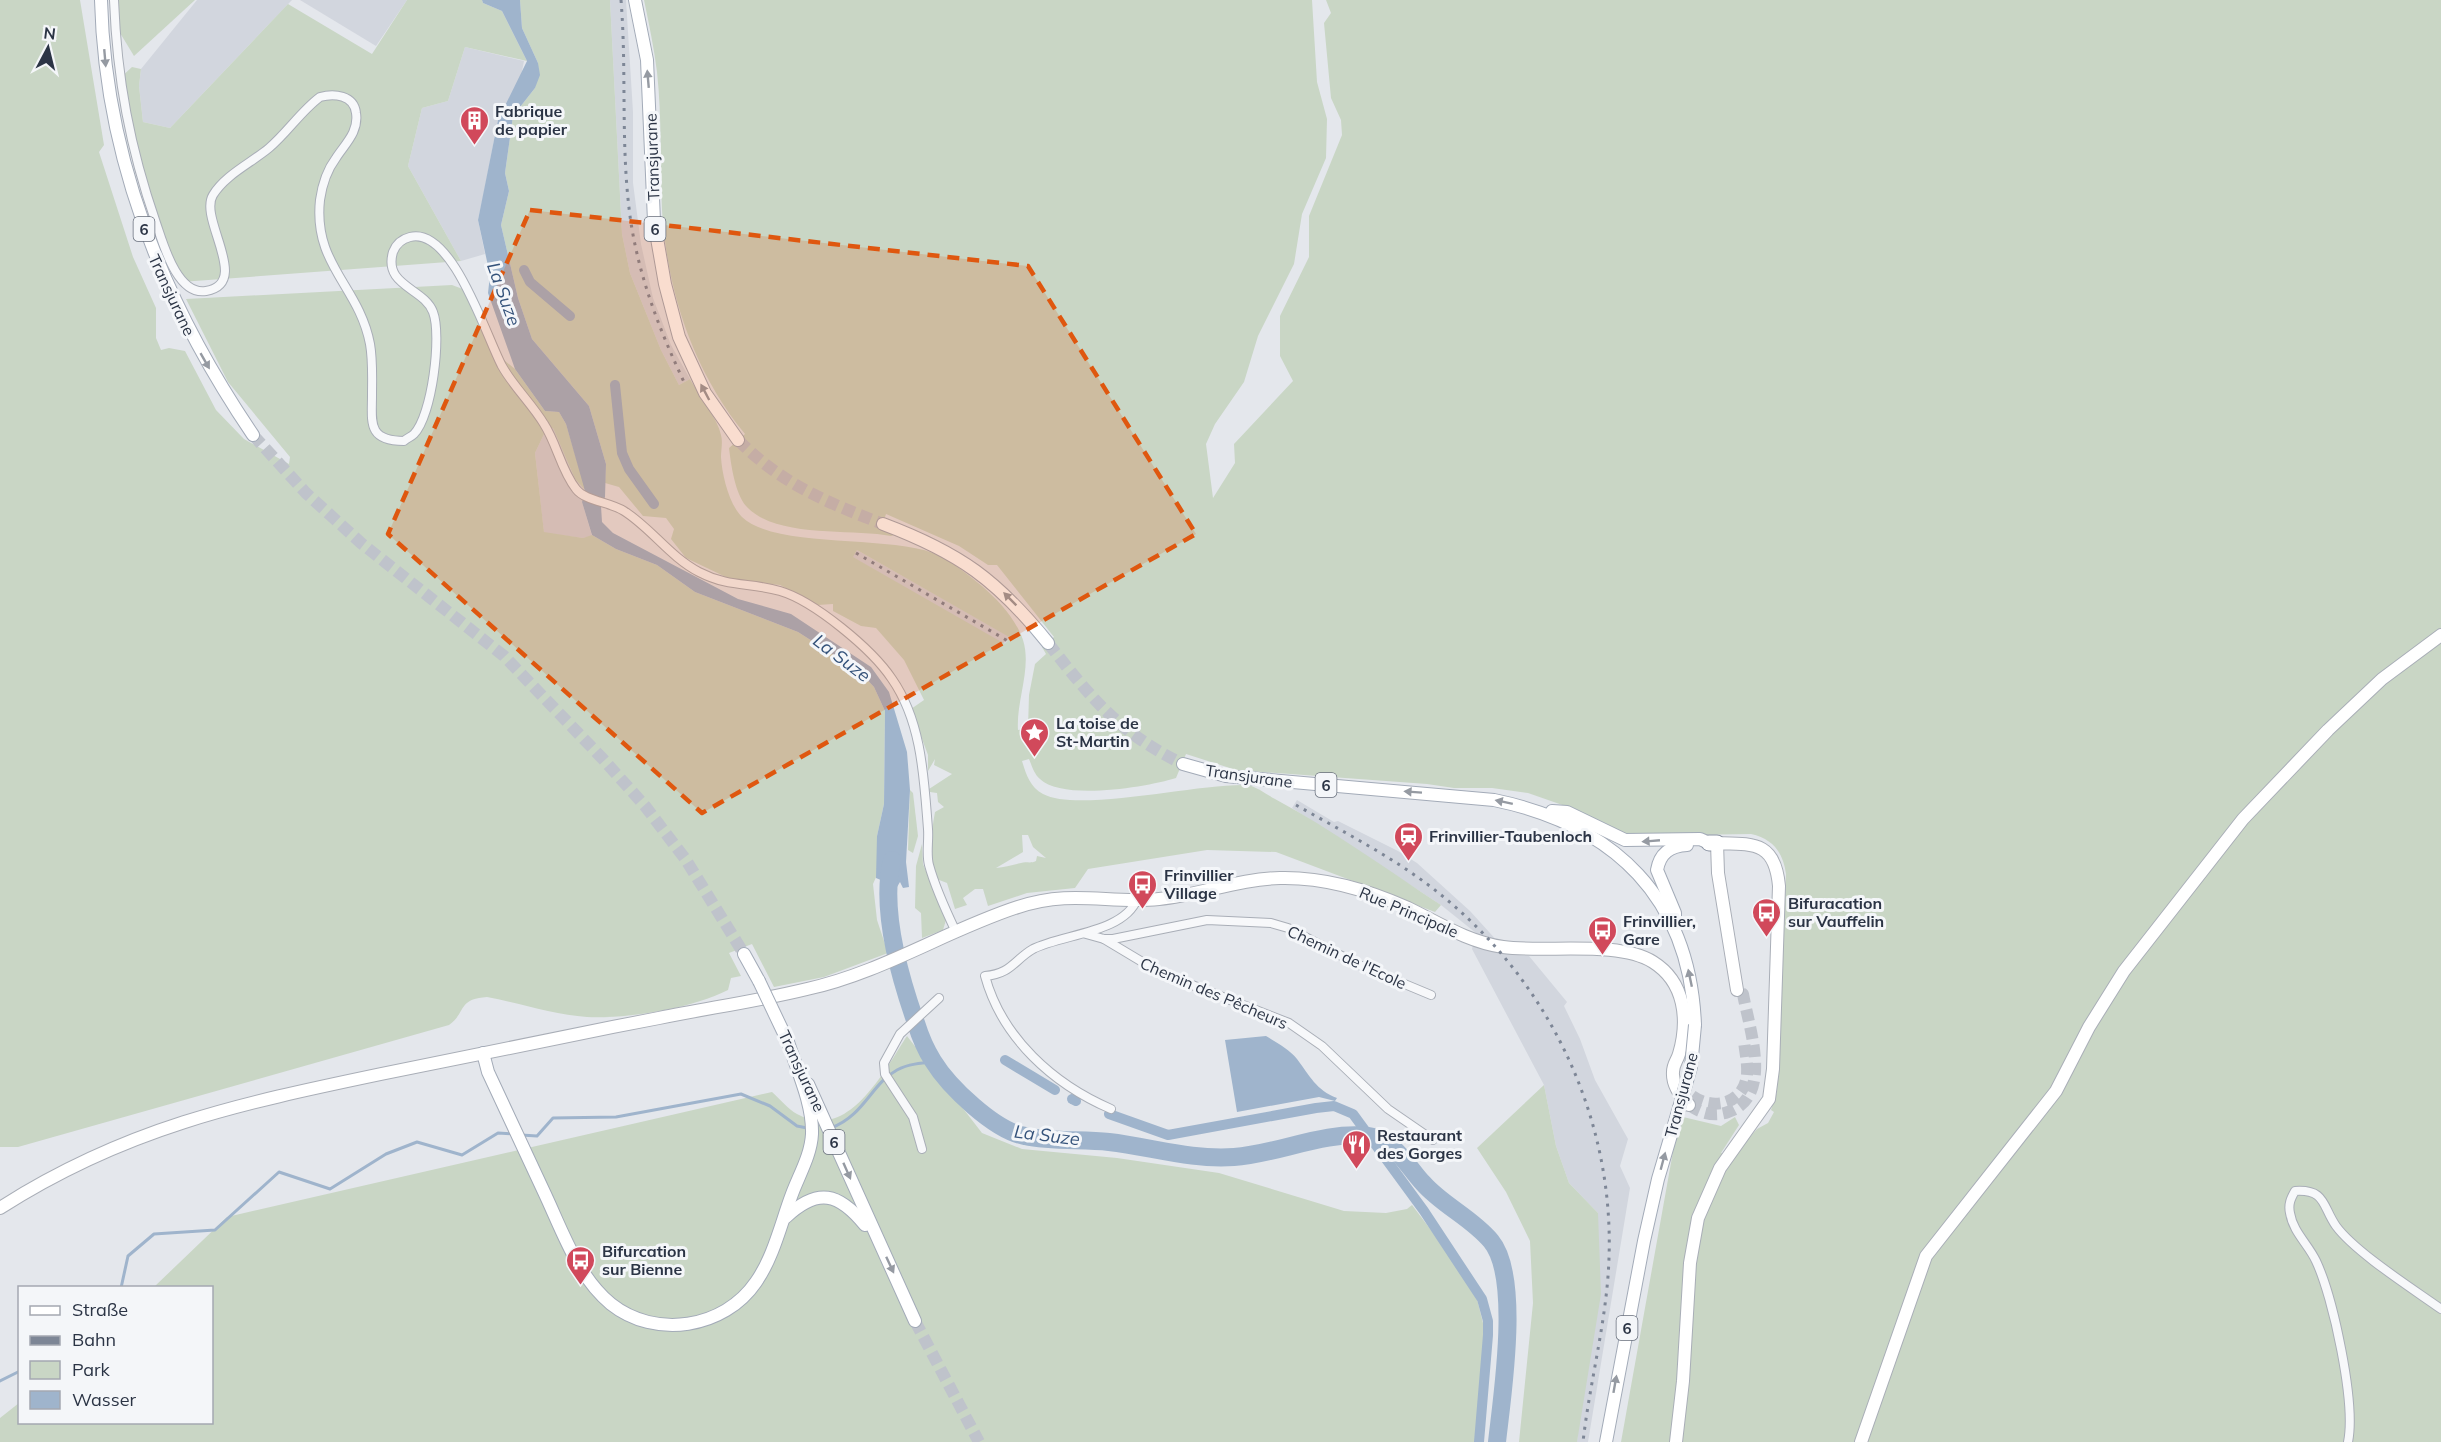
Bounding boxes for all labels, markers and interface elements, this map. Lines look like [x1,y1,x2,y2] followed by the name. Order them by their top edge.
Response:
[18,18,78,78] north arrow
[43,22,57,44] text: N
[100,49,110,68] one-way arrow
[644,70,653,89] one-way arrow
[495,101,568,139] place label: Fabrique de papier
[458,104,490,146] building icon: Fabrique de papier
[640,113,664,201] street label: Transjurane
[134,217,154,241] road number: 6
[644,217,666,241] road number: 6
[144,251,200,339] street label: Transjurane
[482,259,526,329] water label: La Suze
[200,353,210,370] one-way arrow
[700,383,710,400] one-way arrow
[1003,591,1017,606] one-way arrow
[809,629,875,687] water label: La Suze
[1056,713,1139,751] place label: La toise de St-Martin
[1019,716,1051,758] place icon: La toise de St-Martin
[1204,760,1294,792] street label: Transjurane
[1316,773,1336,797] road number: 6
[1403,787,1422,796] one-way arrow
[1494,797,1513,806] one-way arrow
[1392,820,1424,862] station icon: Frinvillier-Taubenloch
[1429,826,1592,846] place label: Frinvillier-Taubenloch
[1641,836,1660,846] one-way arrow
[1163,865,1234,903] place label: Frinvillier Village
[1127,868,1159,910] bus stop icon: Frinvillier Village
[1356,882,1462,942] street label: Rue Principale
[1788,893,1884,931] place label: Bifuracation sur Vauffelin
[1751,896,1783,938] bus stop icon: Bifuracation sur Vauffelin
[1623,911,1696,949] place label: Frinvillier, Gare
[1586,914,1618,956] bus stop icon: Frinvillier, Gare
[1284,921,1410,993] street label: Chemin de l'Ecole
[1137,953,1291,1033] street label: Chemin des Pêcheurs
[1685,968,1694,987] one-way arrow
[774,1027,830,1115] street label: Transjurane
[1660,1050,1702,1140] street label: Transjurane
[1013,1120,1081,1150] water label: La Suze
[1377,1125,1462,1163] place label: Restaurant des Gorges
[1340,1128,1372,1170] restaurant icon: Restaurant des Gorges
[824,1130,844,1154] road number: 6
[1658,1152,1668,1170] one-way arrow
[842,1163,852,1181] one-way arrow
[602,1241,686,1279] place label: Bifurcation sur Bienne
[565,1244,597,1286] bus stop icon: Bifurcation sur Bienne
[885,1257,894,1274] one-way arrow
[18,1286,213,1424] legend
[72,1298,128,1321] text: Straße
[1616,1316,1638,1340] road number: 6
[72,1328,116,1351] text: Bahn
[72,1358,111,1381] text: Park
[1611,1375,1620,1394] one-way arrow
[72,1388,136,1411] text: Wasser

